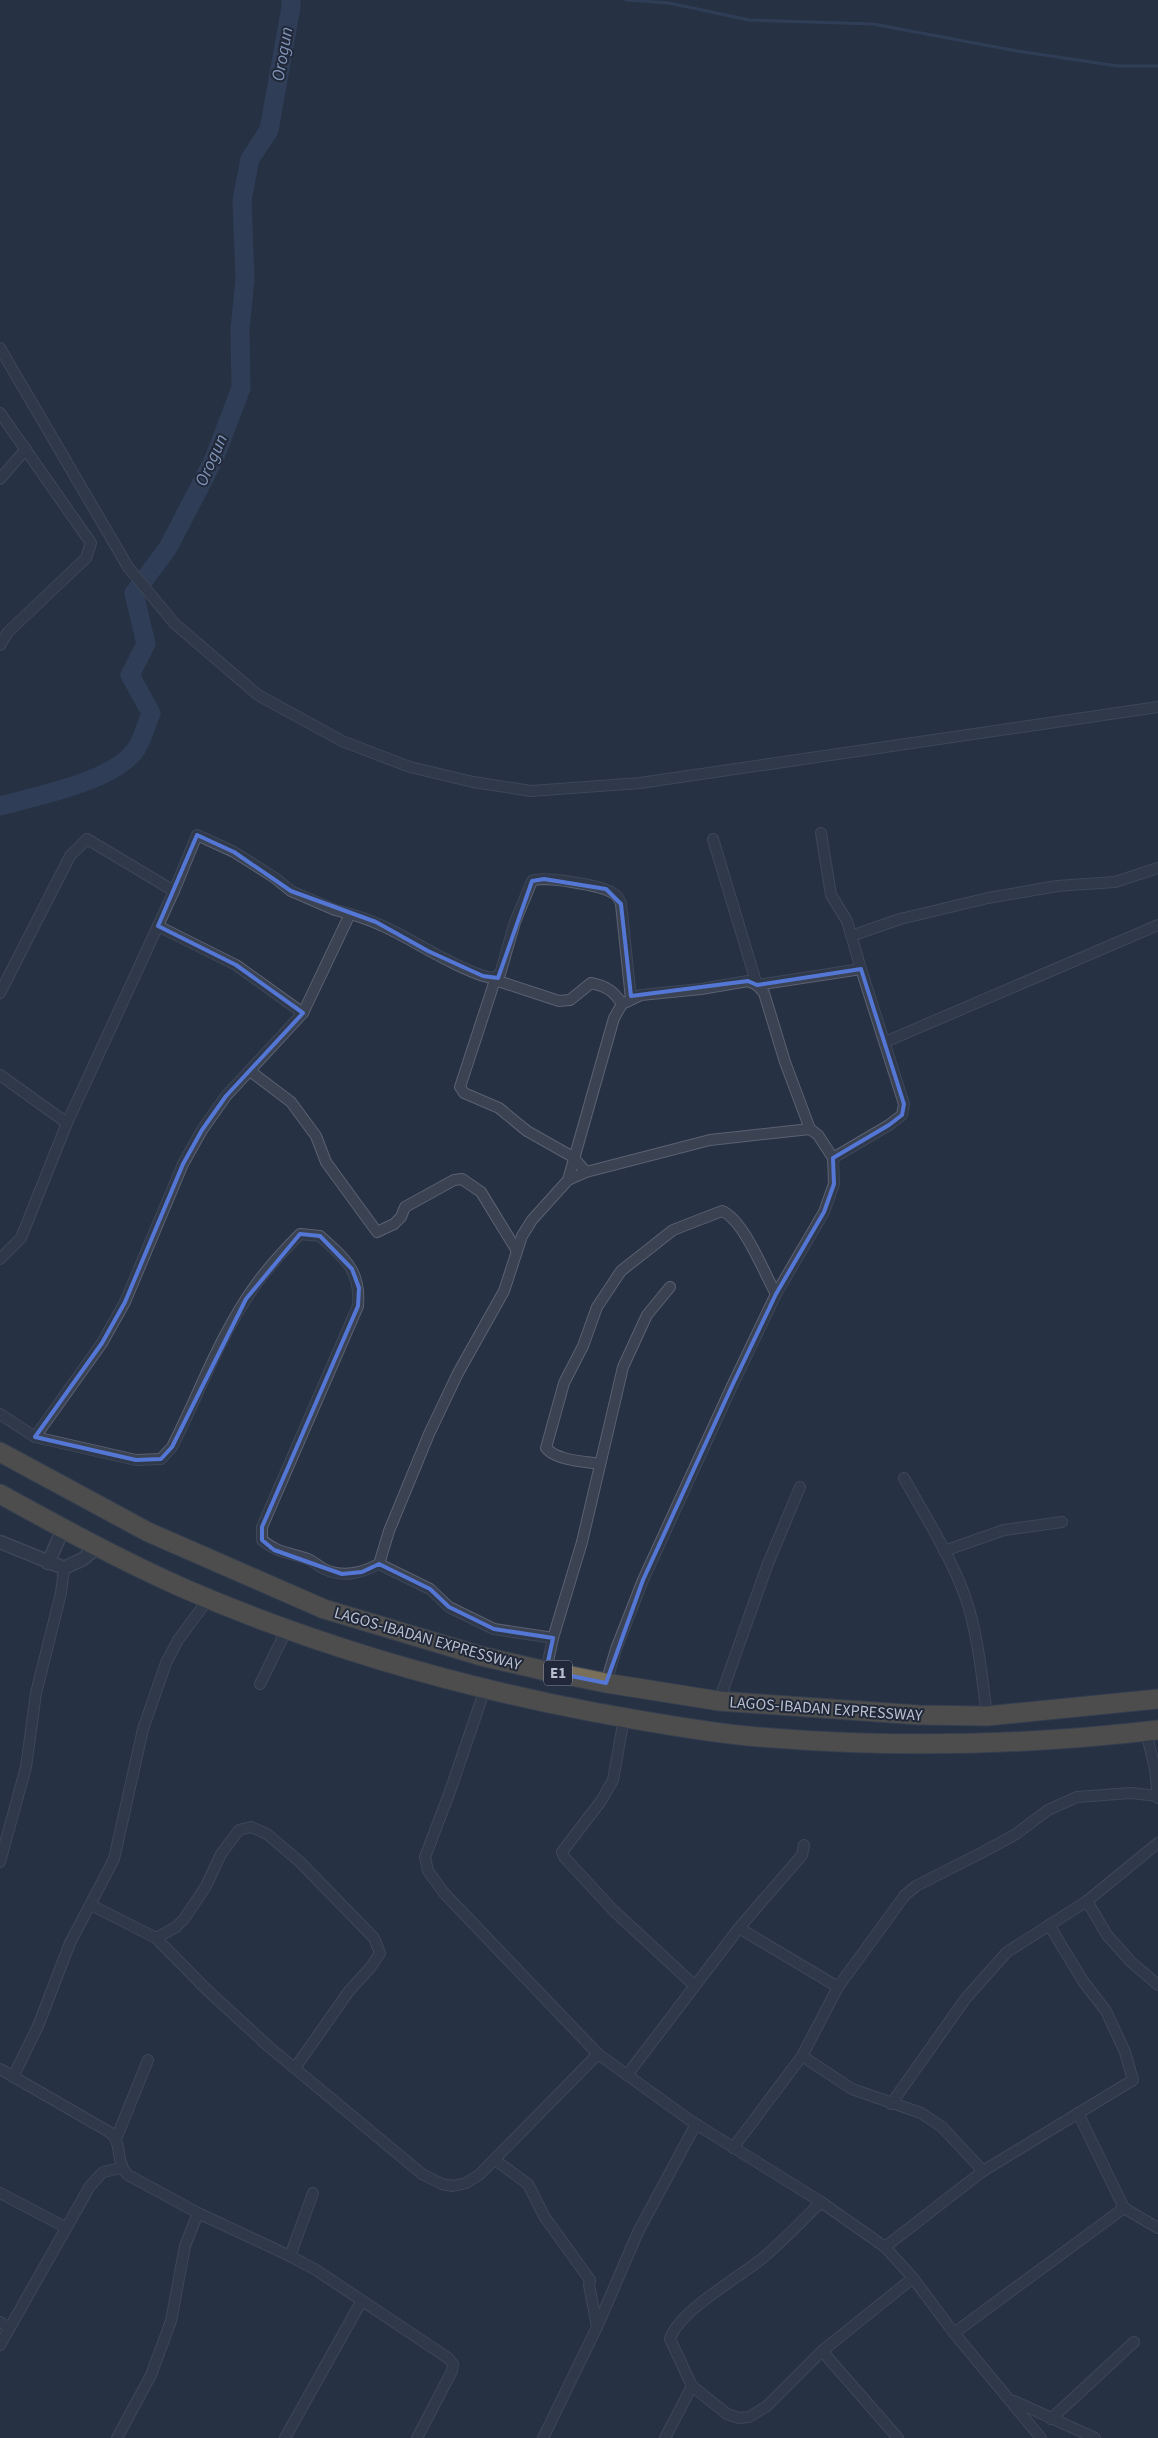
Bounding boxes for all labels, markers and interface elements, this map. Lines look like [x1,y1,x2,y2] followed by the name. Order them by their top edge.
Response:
[265,25,300,83] water label: Orogun
[189,430,234,490] water label: Orogun
[332,1602,524,1676] street label: LAGOS-IBADAN EXPRESSWAY
[544,1660,572,1686] road number: E1
[729,1691,924,1727] street label: LAGOS-IBADAN EXPRESSWAY

